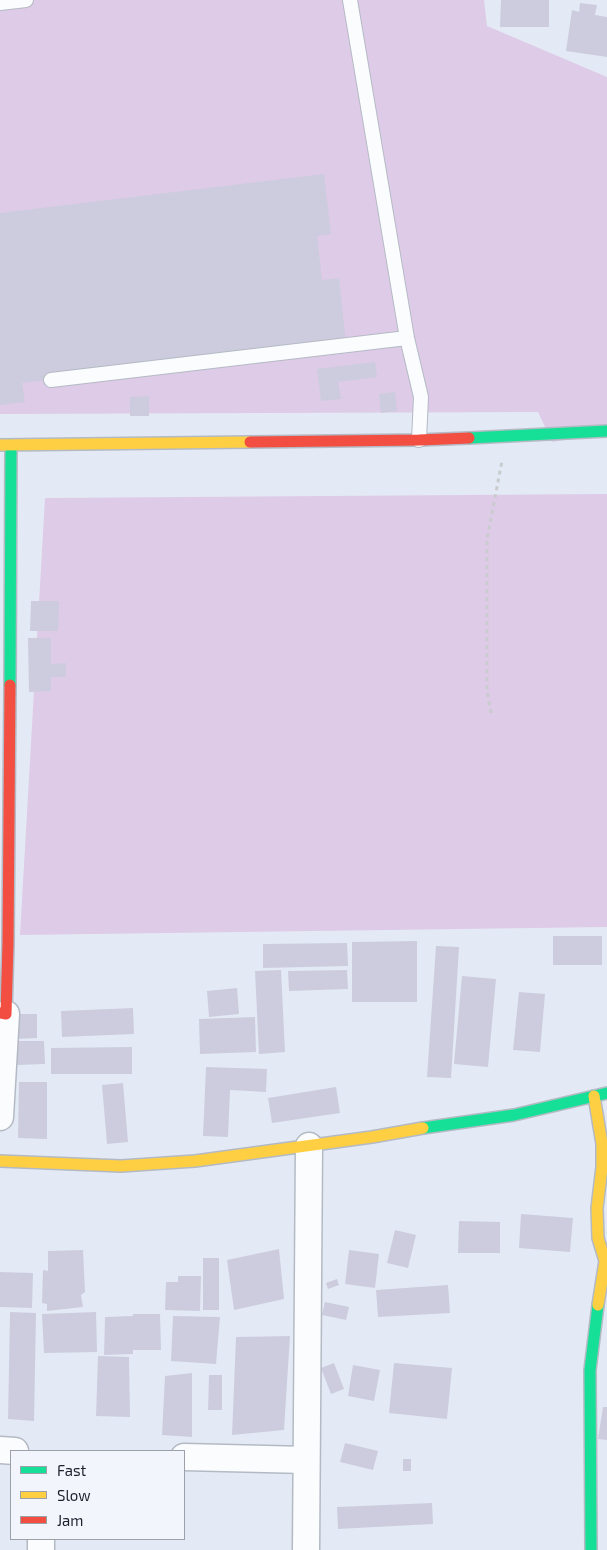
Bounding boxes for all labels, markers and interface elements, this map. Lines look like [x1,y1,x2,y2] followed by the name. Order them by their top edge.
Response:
[10,1450,185,1540] legend
[57,1461,86,1479] text: Fast
[57,1486,91,1504] text: Slow
[57,1511,83,1529] text: Jam

